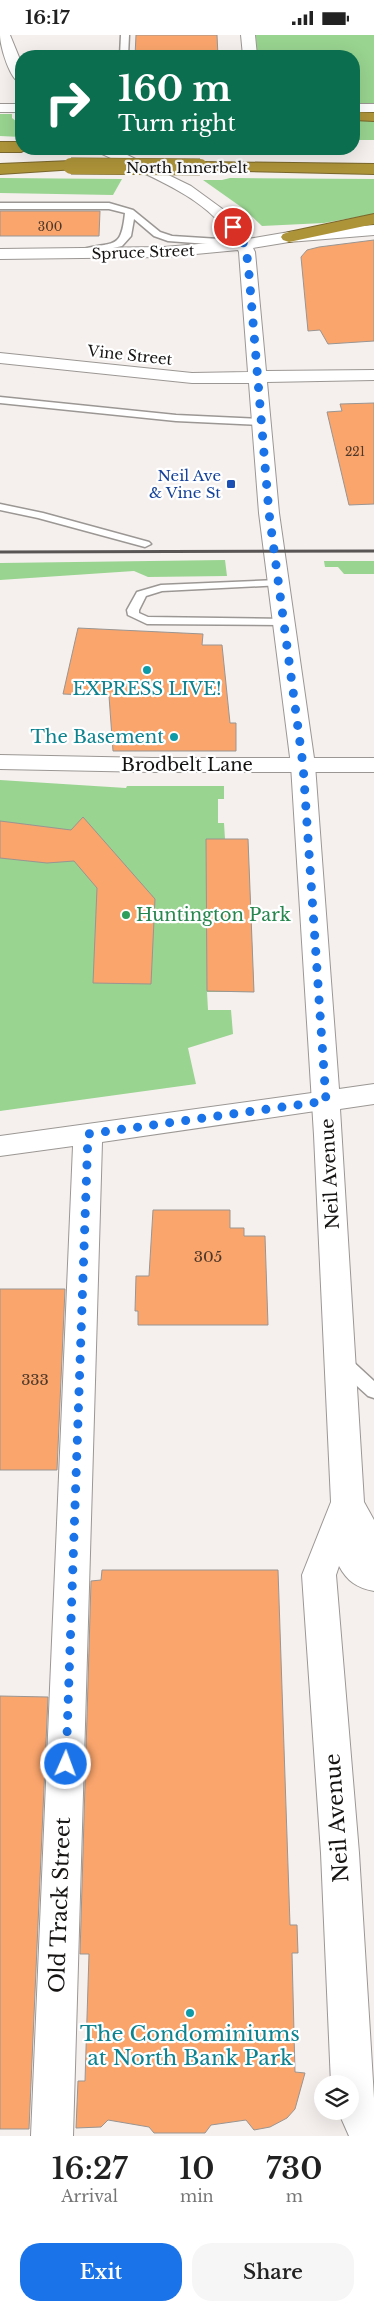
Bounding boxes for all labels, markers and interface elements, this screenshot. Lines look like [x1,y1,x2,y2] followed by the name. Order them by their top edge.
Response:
[25,6,70,29] text: 16:17
[118,67,231,110] text: 160 m
[35,70,100,135] icon: right
[118,110,236,137] text: Turn right
[126,158,248,177] street label: North Innerbelt
[212,206,254,248] pin
[219,213,247,241] icon: arrive
[38,219,62,234] house number: 300
[91,241,195,263] street label: Spruce Street
[86,341,174,369] street label: Vine Street
[345,444,365,459] house number: 221
[149,466,221,502] place label: Neil Ave & Vine St
[225,478,237,490] marker: Neil Ave & Vine St
[141,664,153,676] marker: EXPRESS LIVE!
[72,678,222,700] place label: EXPRESS LIVE!
[31,726,164,748] place label: The Basement
[168,731,180,743] marker: The Basement
[121,754,253,776] street label: Brodbelt Lane
[136,904,291,926] place label: Huntington Park
[120,909,132,921] marker: Huntington Park
[316,1118,344,1230] street label: Neil Avenue
[194,1247,222,1266] house number: 305
[21,1370,49,1389] house number: 333
[39,1737,91,1789] position arrow
[320,1752,354,1884] street label: Neil Avenue
[44,1817,76,1993] street label: Old Track Street
[184,2007,196,2019] marker: The Condominiums at North Bank Park
[80,2021,300,2071] place label: The Condominiums at North Bank Park
[314,2075,359,2120] map controls
[314,2075,359,2120] button: layers
[51,2150,128,2187] text: 16:27
[179,2150,215,2187] text: 10
[266,2150,323,2187] text: 730
[61,2186,118,2206] text: Arrival
[180,2186,214,2206] text: min
[286,2186,303,2206] text: m
[20,2243,182,2301] button: Exit
[192,2243,354,2301] button: Share

